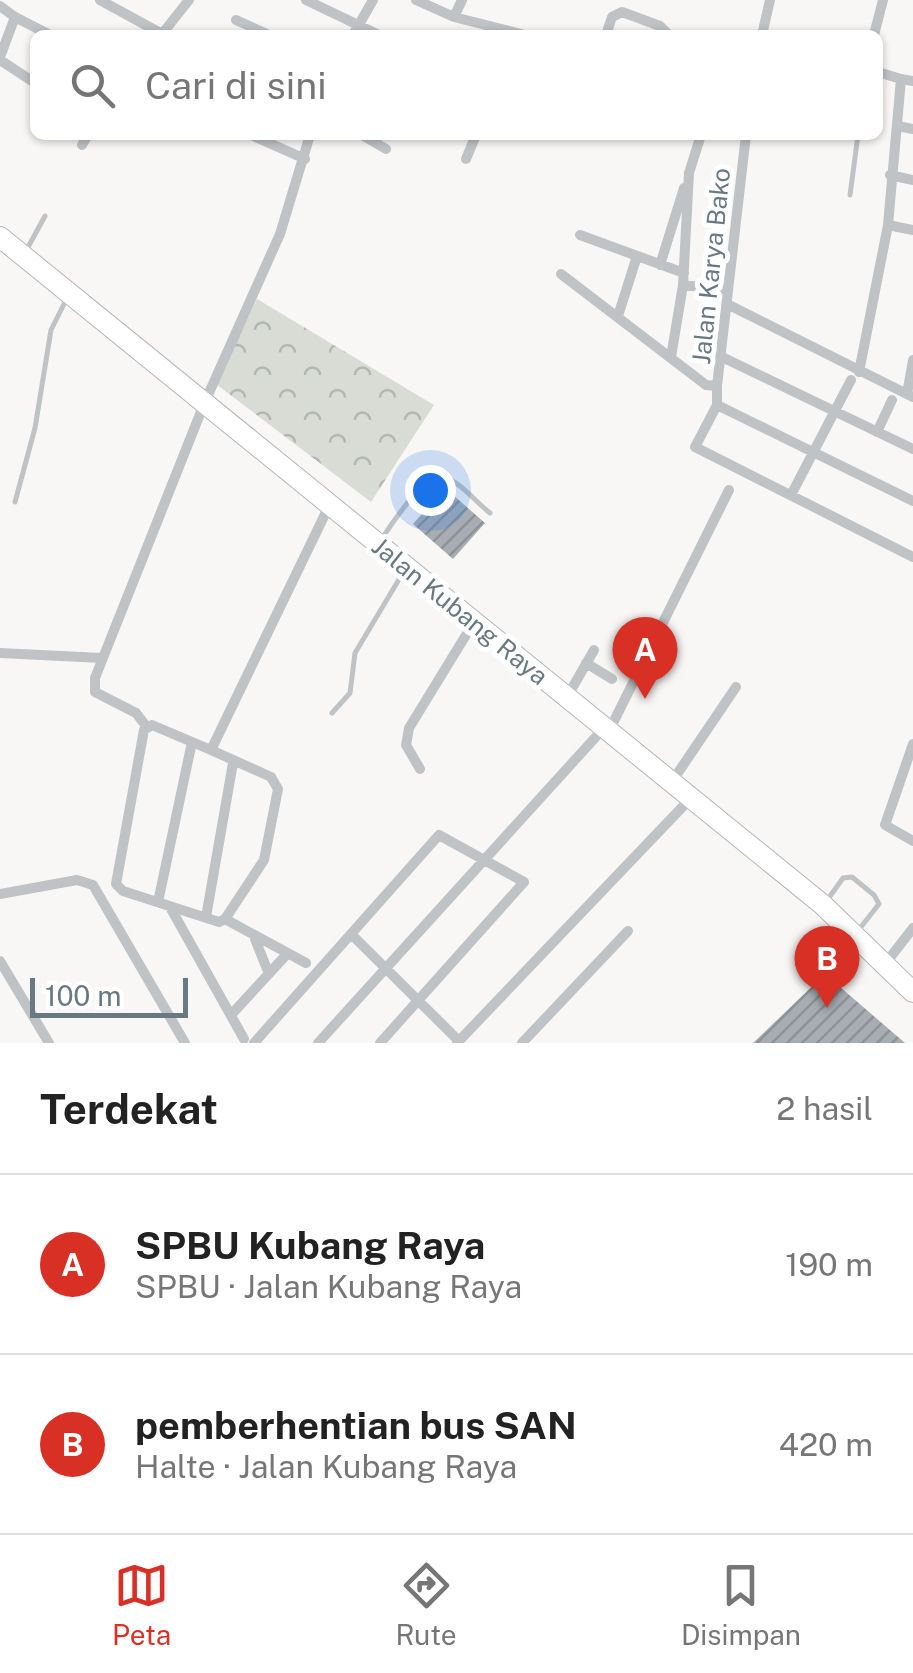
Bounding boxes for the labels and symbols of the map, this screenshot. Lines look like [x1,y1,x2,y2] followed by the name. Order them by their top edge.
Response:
[686,166,736,366] street label: Jalan Karya Bako
[405,465,456,516] your location
[366,531,554,691] street label: Jalan Kubang Raya
[612,616,678,699] pin: A
[794,926,860,1008] pin: B
[30,973,188,1018] scale bar

